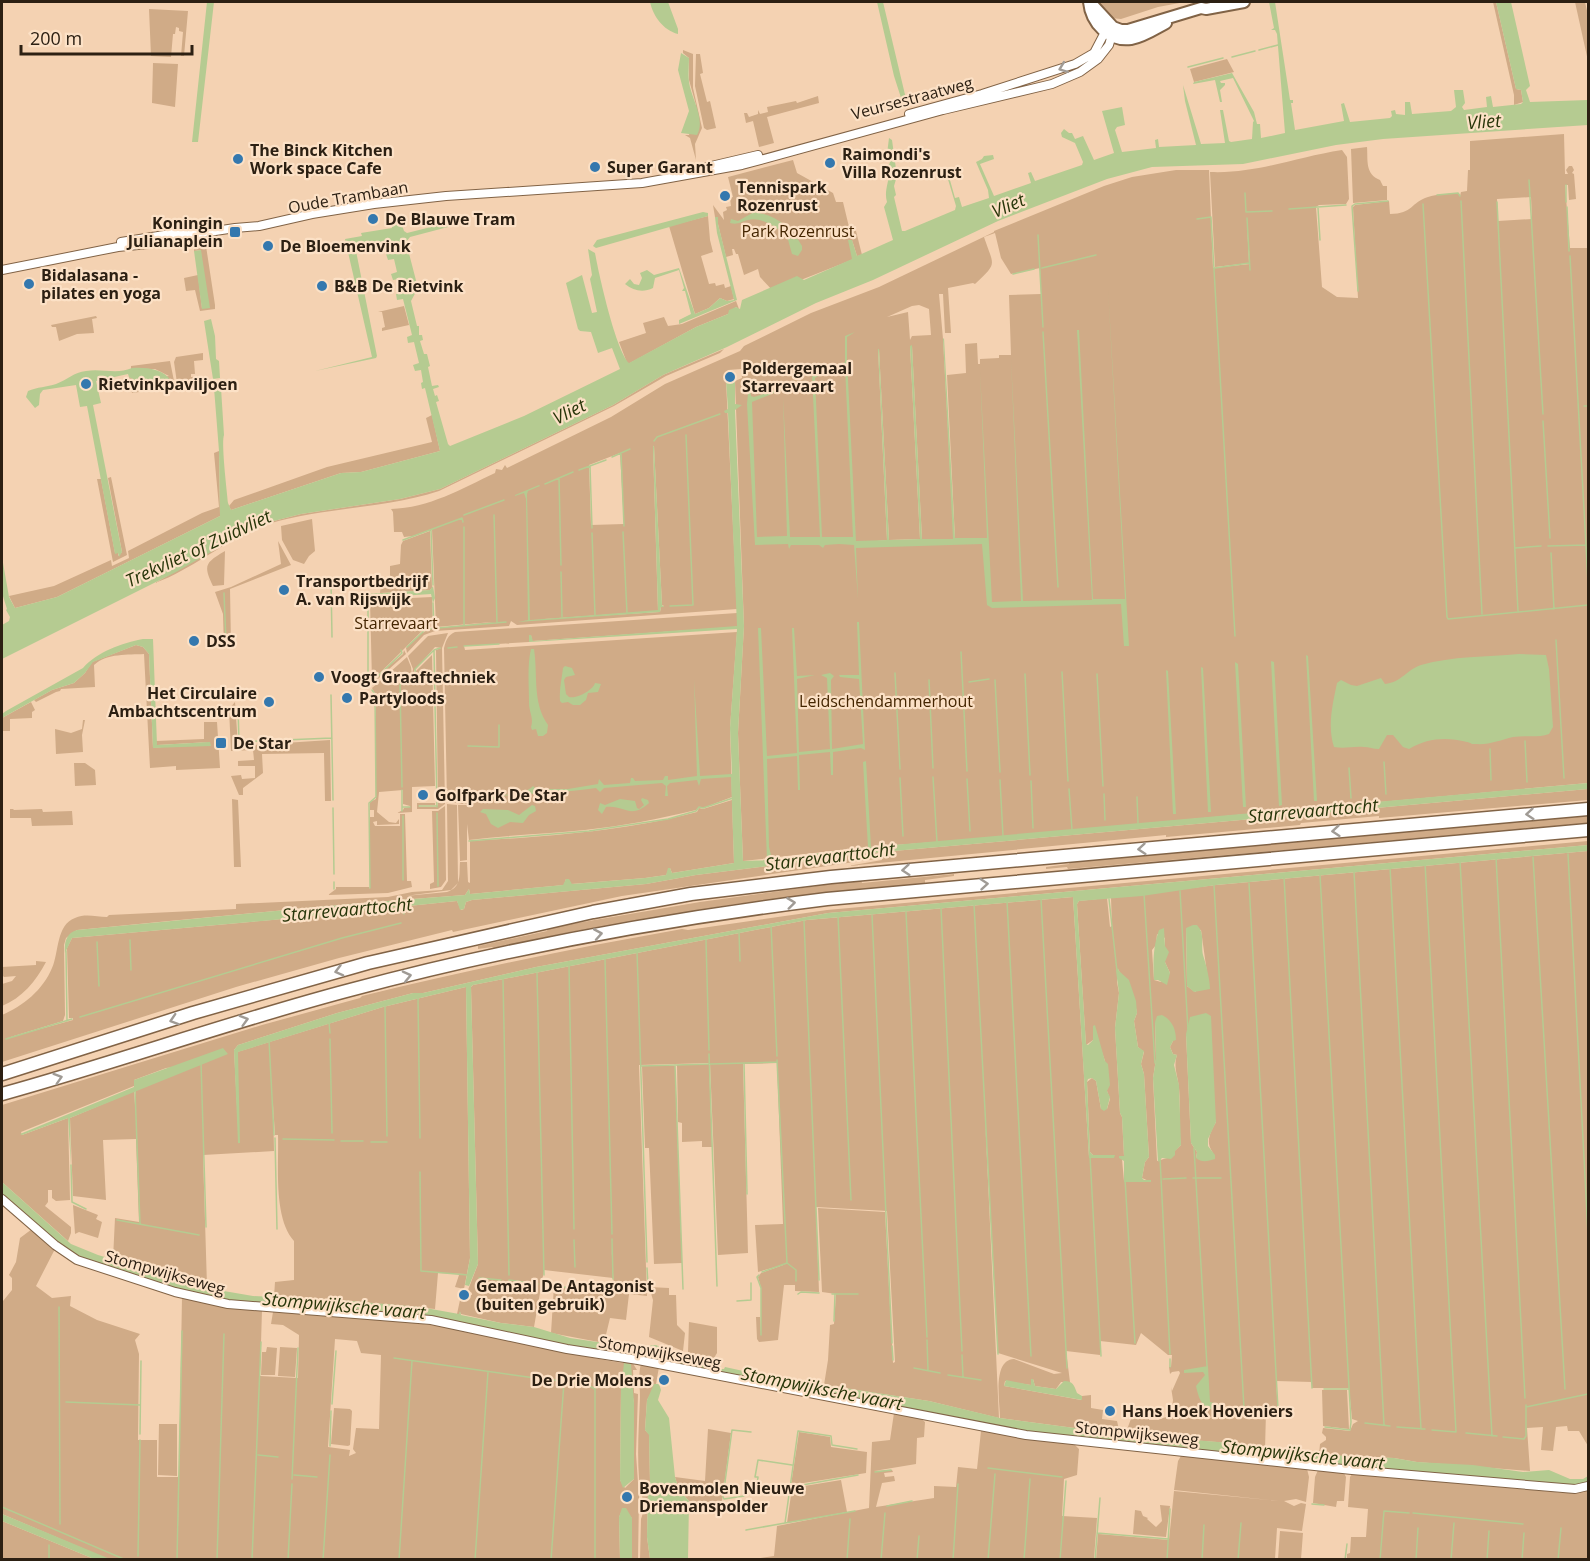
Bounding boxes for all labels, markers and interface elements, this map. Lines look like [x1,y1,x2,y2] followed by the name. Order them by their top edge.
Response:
[21,18,192,56] scale bar
[30,26,82,50] text: 200 m
[1058,61,1069,74] one-way arrow
[849,71,975,125] street label: Veursestraatweg
[1466,108,1503,134] water label: Vliet
[250,139,393,179] place label: The Binck Kitchen Work space Cafe
[842,143,962,183] place label: Raimondi's Villa Rozenrust
[231,152,245,166] marker: The Binck Kitchen Work space Cafe
[607,156,713,178] place label: Super Garant
[823,156,837,170] marker: Raimondi's Villa Rozenrust
[588,160,602,174] marker: Super Garant
[286,176,410,218] street label: Oude Trambaan
[737,176,827,216] place label: Tennispark Rozenrust
[988,187,1029,223] water label: Vliet
[718,189,732,203] marker: Tennispark Rozenrust
[385,208,515,230] place label: De Blauwe Tram
[126,212,223,252] place label: Koningin Julianaplein
[366,212,380,226] marker: De Blauwe Tram
[741,220,855,242] park label: Park Rozenrust
[228,225,242,239] marker: Koningin Julianaplein
[280,235,411,257] place label: De Bloemenvink
[261,239,275,253] marker: De Bloemenvink
[41,264,161,304] place label: Bidalasana - pilates en yoga
[334,275,463,297] place label: B&B De Rietvink
[22,277,36,291] marker: Bidalasana - pilates en yoga
[315,279,329,293] marker: B&B De Rietvink
[742,357,852,397] place label: Poldergemaal Starrevaart
[723,370,737,384] marker: Poldergemaal Starrevaart
[98,373,238,395] place label: Rietvinkpaviljoen
[79,377,93,391] marker: Rietvinkpaviljoen
[548,392,590,429] water label: Vliet
[121,503,276,592] water label: Trekvliet of Zuidvliet
[296,570,429,610] place label: Transportbedrijf A. van Rijswijk
[277,583,291,597] marker: Transportbedrijf A. van Rijswijk
[354,612,438,634] park label: Starrevaart
[206,630,236,652] place label: DSS
[187,634,201,648] marker: DSS
[331,666,496,688] place label: Voogt Graaftechniek
[312,670,326,684] marker: Voogt Graaftechniek
[108,682,257,722] place label: Het Circulaire Ambachtscentrum
[359,687,445,709] place label: Partyloods
[799,690,973,712] park label: Leidschendammerhout
[340,691,354,705] marker: Partyloods
[262,695,276,709] marker: Het Circulaire Ambachtscentrum
[233,732,291,754] place label: De Star
[214,736,228,750] marker: De Star
[435,784,567,806] place label: Golfpark De Star
[416,788,430,802] marker: Golfpark De Star
[1247,792,1380,828] water label: Starrevaarttocht
[1526,807,1535,820] one-way arrow
[1331,824,1341,837] one-way arrow
[764,836,897,876] water label: Starrevaarttocht
[1137,842,1146,855] one-way arrow
[901,863,910,876] one-way arrow
[980,878,989,891] one-way arrow
[281,891,414,927] water label: Starrevaarttocht
[786,898,795,910] one-way arrow
[593,928,603,941] one-way arrow
[334,964,345,976] one-way arrow
[402,970,412,983] one-way arrow
[169,1012,180,1025] one-way arrow
[239,1015,249,1028] one-way arrow
[52,1073,63,1085] one-way arrow
[102,1244,228,1300] street label: Stompwijkseweg
[476,1275,654,1315] place label: Gemaal De Antagonist (buiten gebruik)
[261,1286,428,1324] water label: Stompwijksche vaart
[457,1288,471,1302] marker: Gemaal De Antagonist (buiten gebruik)
[597,1330,723,1374] street label: Stompwijkseweg
[739,1361,906,1416] water label: Stompwijksche vaart
[531,1369,652,1391] place label: De Drie Molens
[657,1373,671,1387] marker: De Drie Molens
[1122,1400,1293,1422] place label: Hans Hoek Hoveniers
[1103,1404,1117,1418] marker: Hans Hoek Hoveniers
[1074,1416,1200,1450] street label: Stompwijkseweg
[1220,1434,1387,1475] water label: Stompwijksche vaart
[639,1477,804,1517] place label: Bovenmolen Nieuwe Driemanspolder
[620,1490,634,1504] marker: Bovenmolen Nieuwe Driemanspolder

